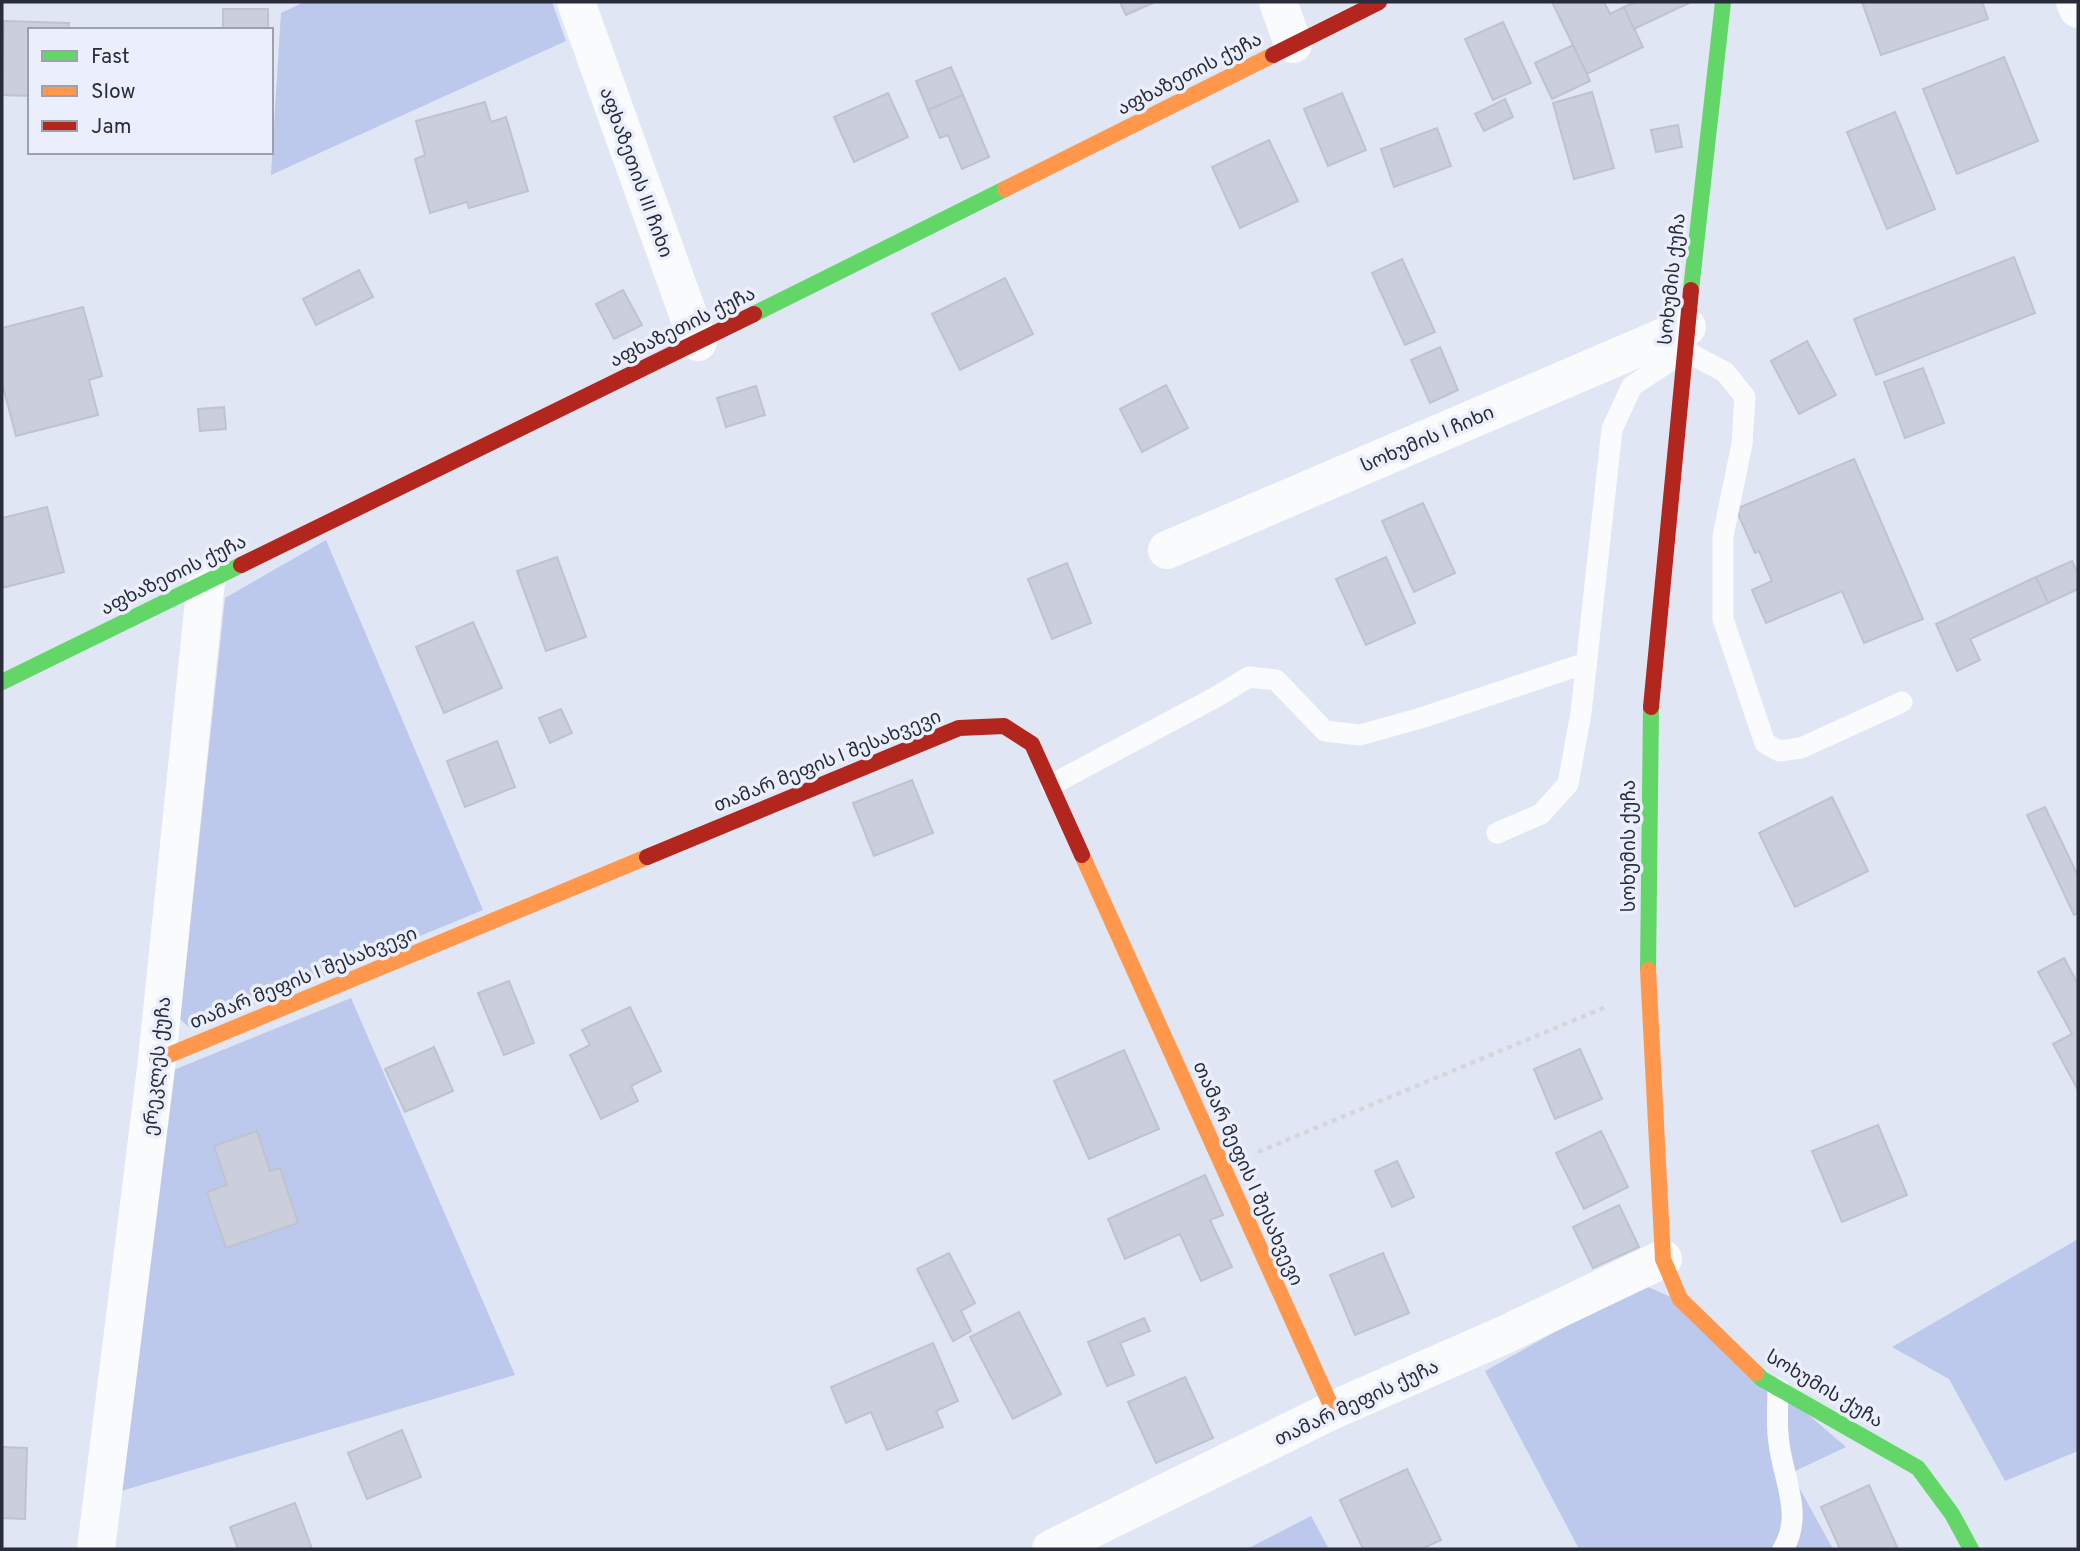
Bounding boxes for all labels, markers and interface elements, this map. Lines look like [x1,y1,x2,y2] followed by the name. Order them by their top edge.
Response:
[28,28,273,154] legend
[1114,28,1266,122] street label: აფხაზეთის ქუჩა
[91,44,130,71] text: Fast
[91,79,136,106] text: Slow
[593,84,677,261] street label: აფხაზეთის III ჩიხი
[91,114,132,141] text: Jam
[1654,212,1692,346] street label: სოხუმის ქუჩა
[606,282,760,373] street label: აფხაზეთის ქუჩა
[1358,401,1498,479] street label: სოხუმის I ჩიხი
[97,530,251,621] street label: აფხაზეთის ქუჩა
[710,705,945,819] street label: თამარ მეფის I შესახვევი
[1618,780,1642,912] street label: სოხუმის ქუჩა
[186,922,421,1036] street label: თამარ მეფის I შესახვევი
[139,995,177,1137] street label: ერეკლეს ქუჩა
[1187,1058,1308,1290] street label: თამარ მეფის I შესახვევი
[1761,1345,1887,1434] street label: სოხუმის ქუჩა
[1271,1355,1443,1452] street label: თამარ მეფის ქუჩა

